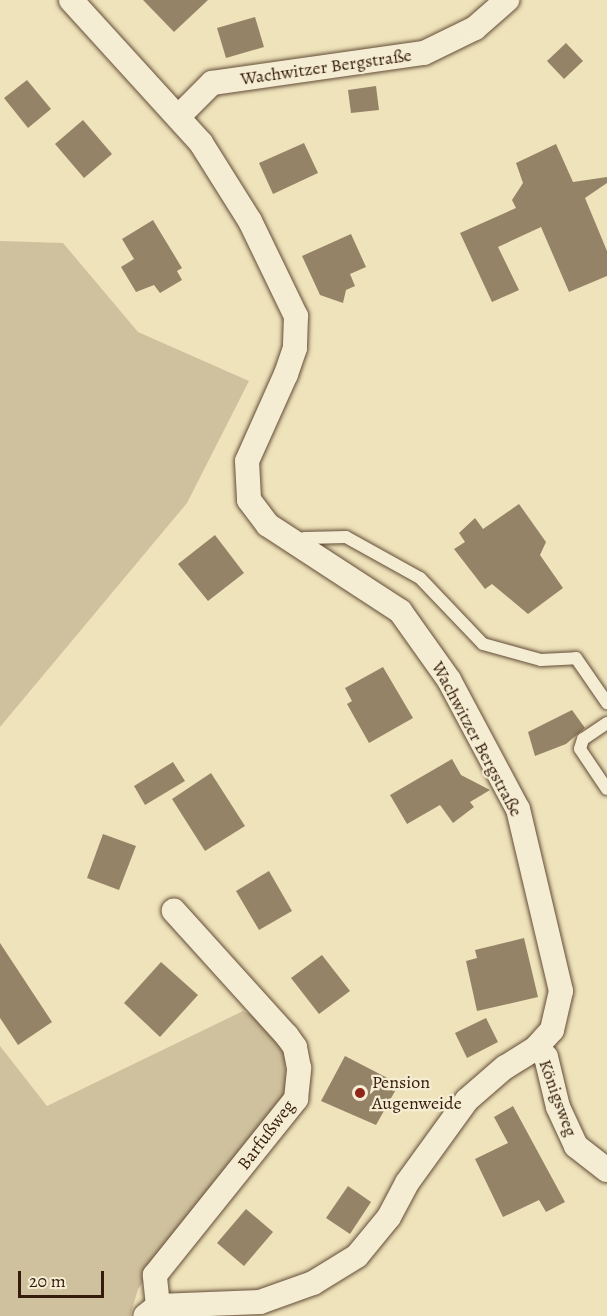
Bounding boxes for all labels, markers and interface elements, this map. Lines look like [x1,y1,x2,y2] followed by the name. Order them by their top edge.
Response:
[239,44,413,90] street label: Wachwitzer Bergstraße
[427,658,527,820] street label: Wachwitzer Bergstraße
[534,1057,582,1139] street label: Königsweg
[372,1072,462,1114] place label: Pension Augenweide
[353,1086,367,1100] marker: Pension Augenweide
[233,1096,299,1174] street label: Barfußweg
[21,1259,106,1297] scale bar
[29,1269,66,1293] text: 20 m

